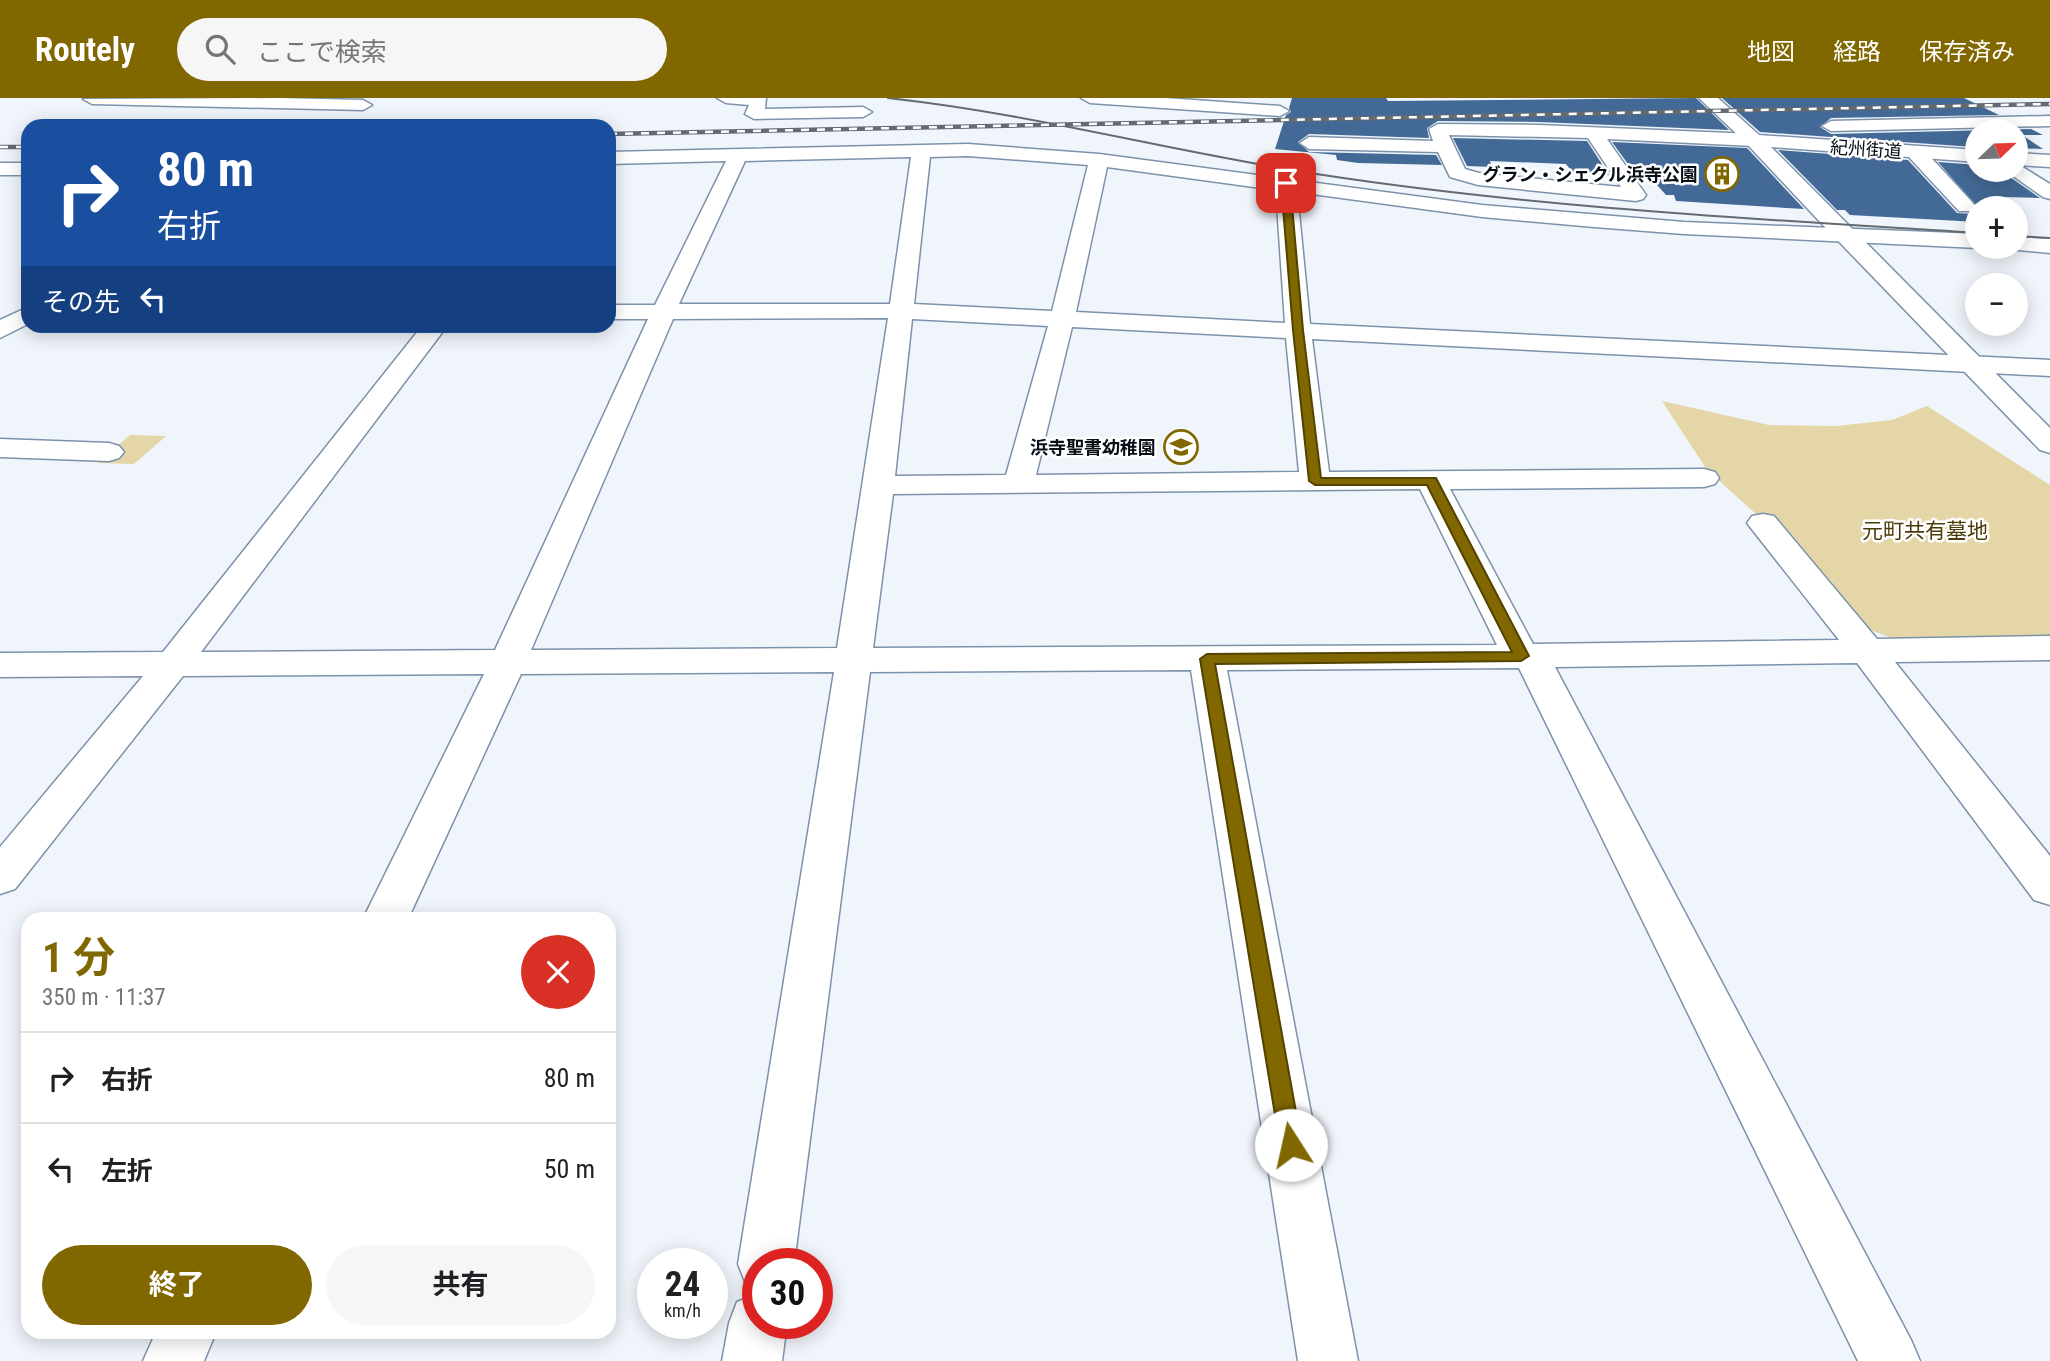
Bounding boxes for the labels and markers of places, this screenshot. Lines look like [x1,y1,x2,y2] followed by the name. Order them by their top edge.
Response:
[1256,153,1316,213] pin
[1703,155,1741,193] building icon: グラン・シェクル浜寺公園
[1483,164,1698,185] place label: グラン・シェクル浜寺公園
[1162,428,1200,466] school or university icon: 浜寺聖書幼稚園
[1030,437,1156,458] place label: 浜寺聖書幼稚園

